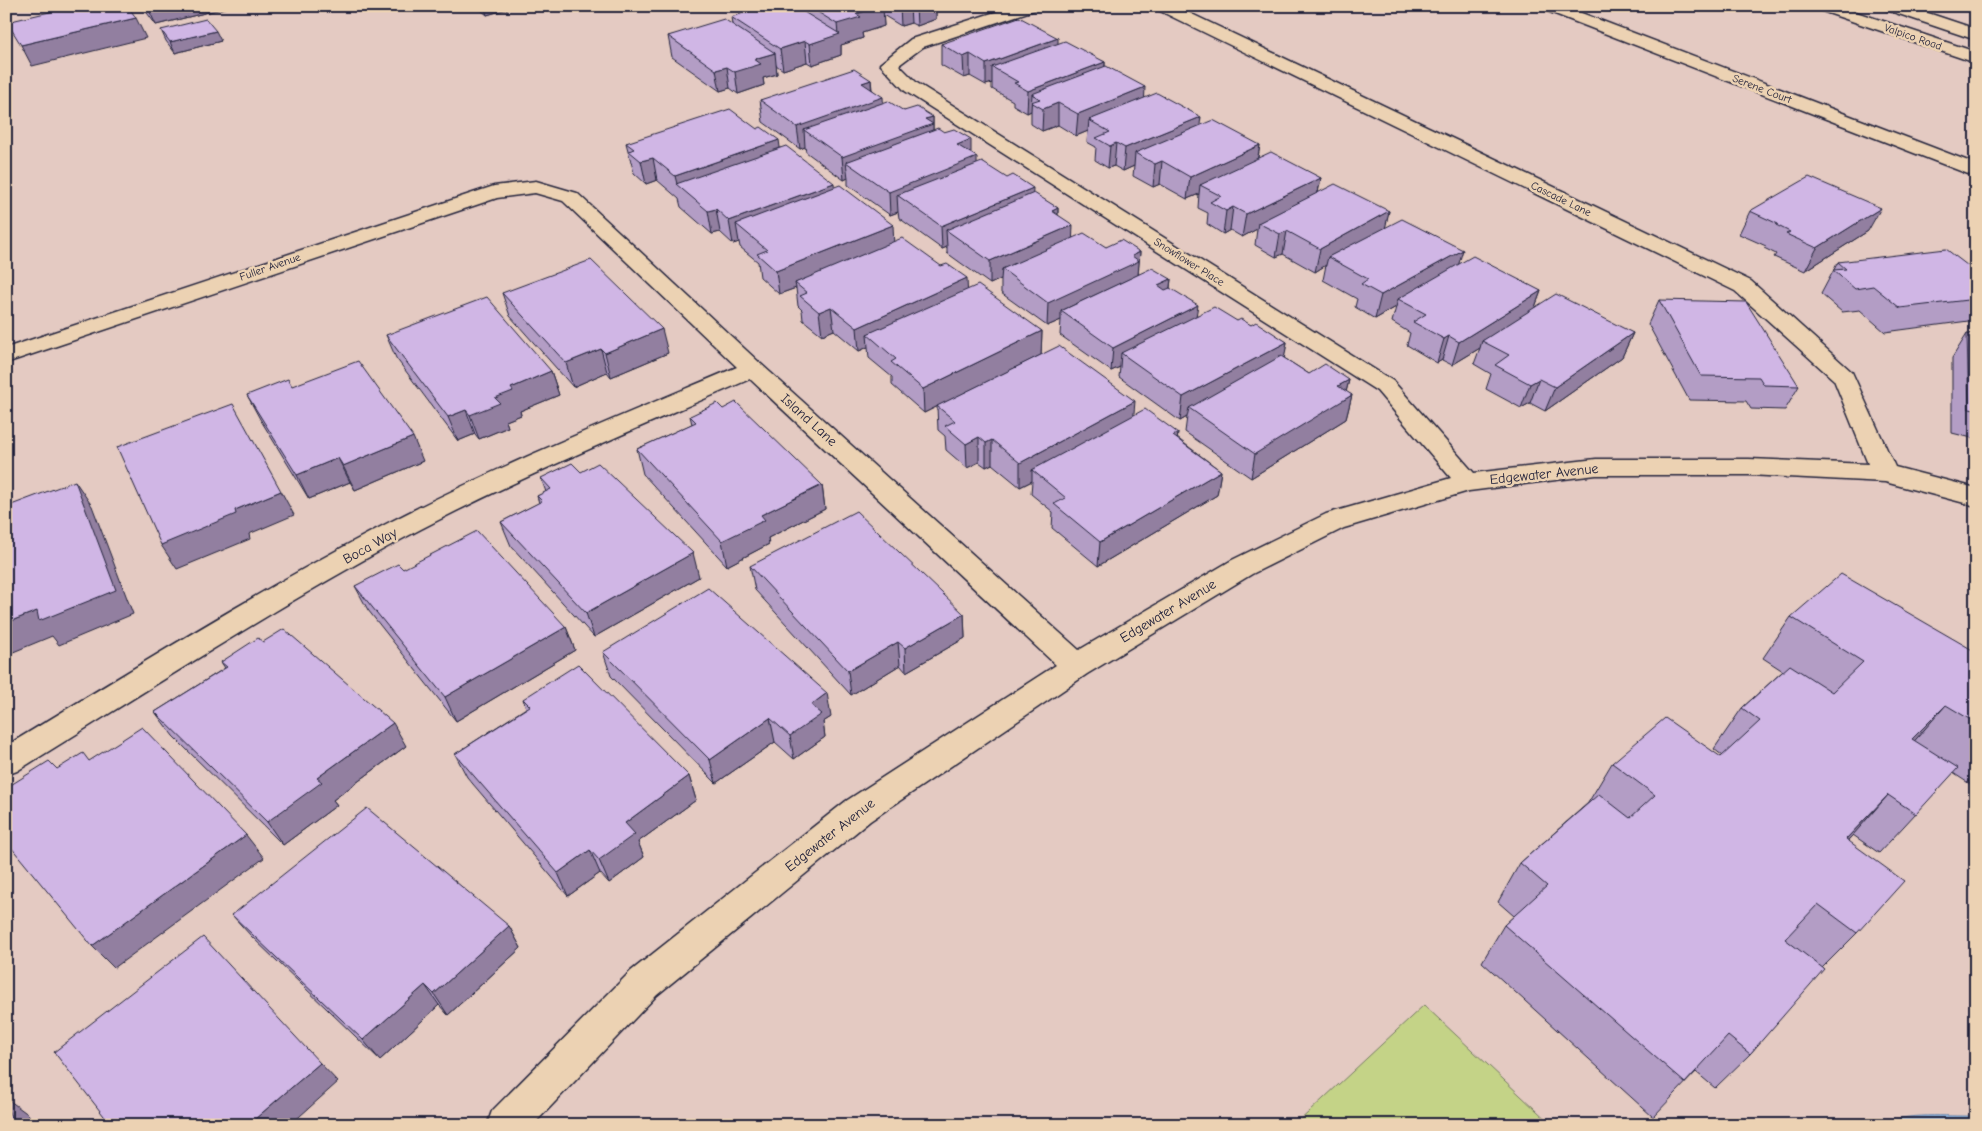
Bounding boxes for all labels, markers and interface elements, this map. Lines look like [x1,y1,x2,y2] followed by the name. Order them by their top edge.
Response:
[1882,21,1944,53] street label: Valpico Road
[1731,72,1794,107] street label: Serene Court
[1529,179,1594,219] street label: Cascade Lane
[1151,235,1227,289] street label: Snowflower Place
[238,250,303,284] street label: Fuller Avenue
[777,390,841,450] street label: Island Lane
[1489,460,1599,488] street label: Edgewater Avenue
[340,524,401,568] street label: Boca Way
[1117,576,1219,646] street label: Edgewater Avenue
[782,795,878,875] street label: Edgewater Avenue

